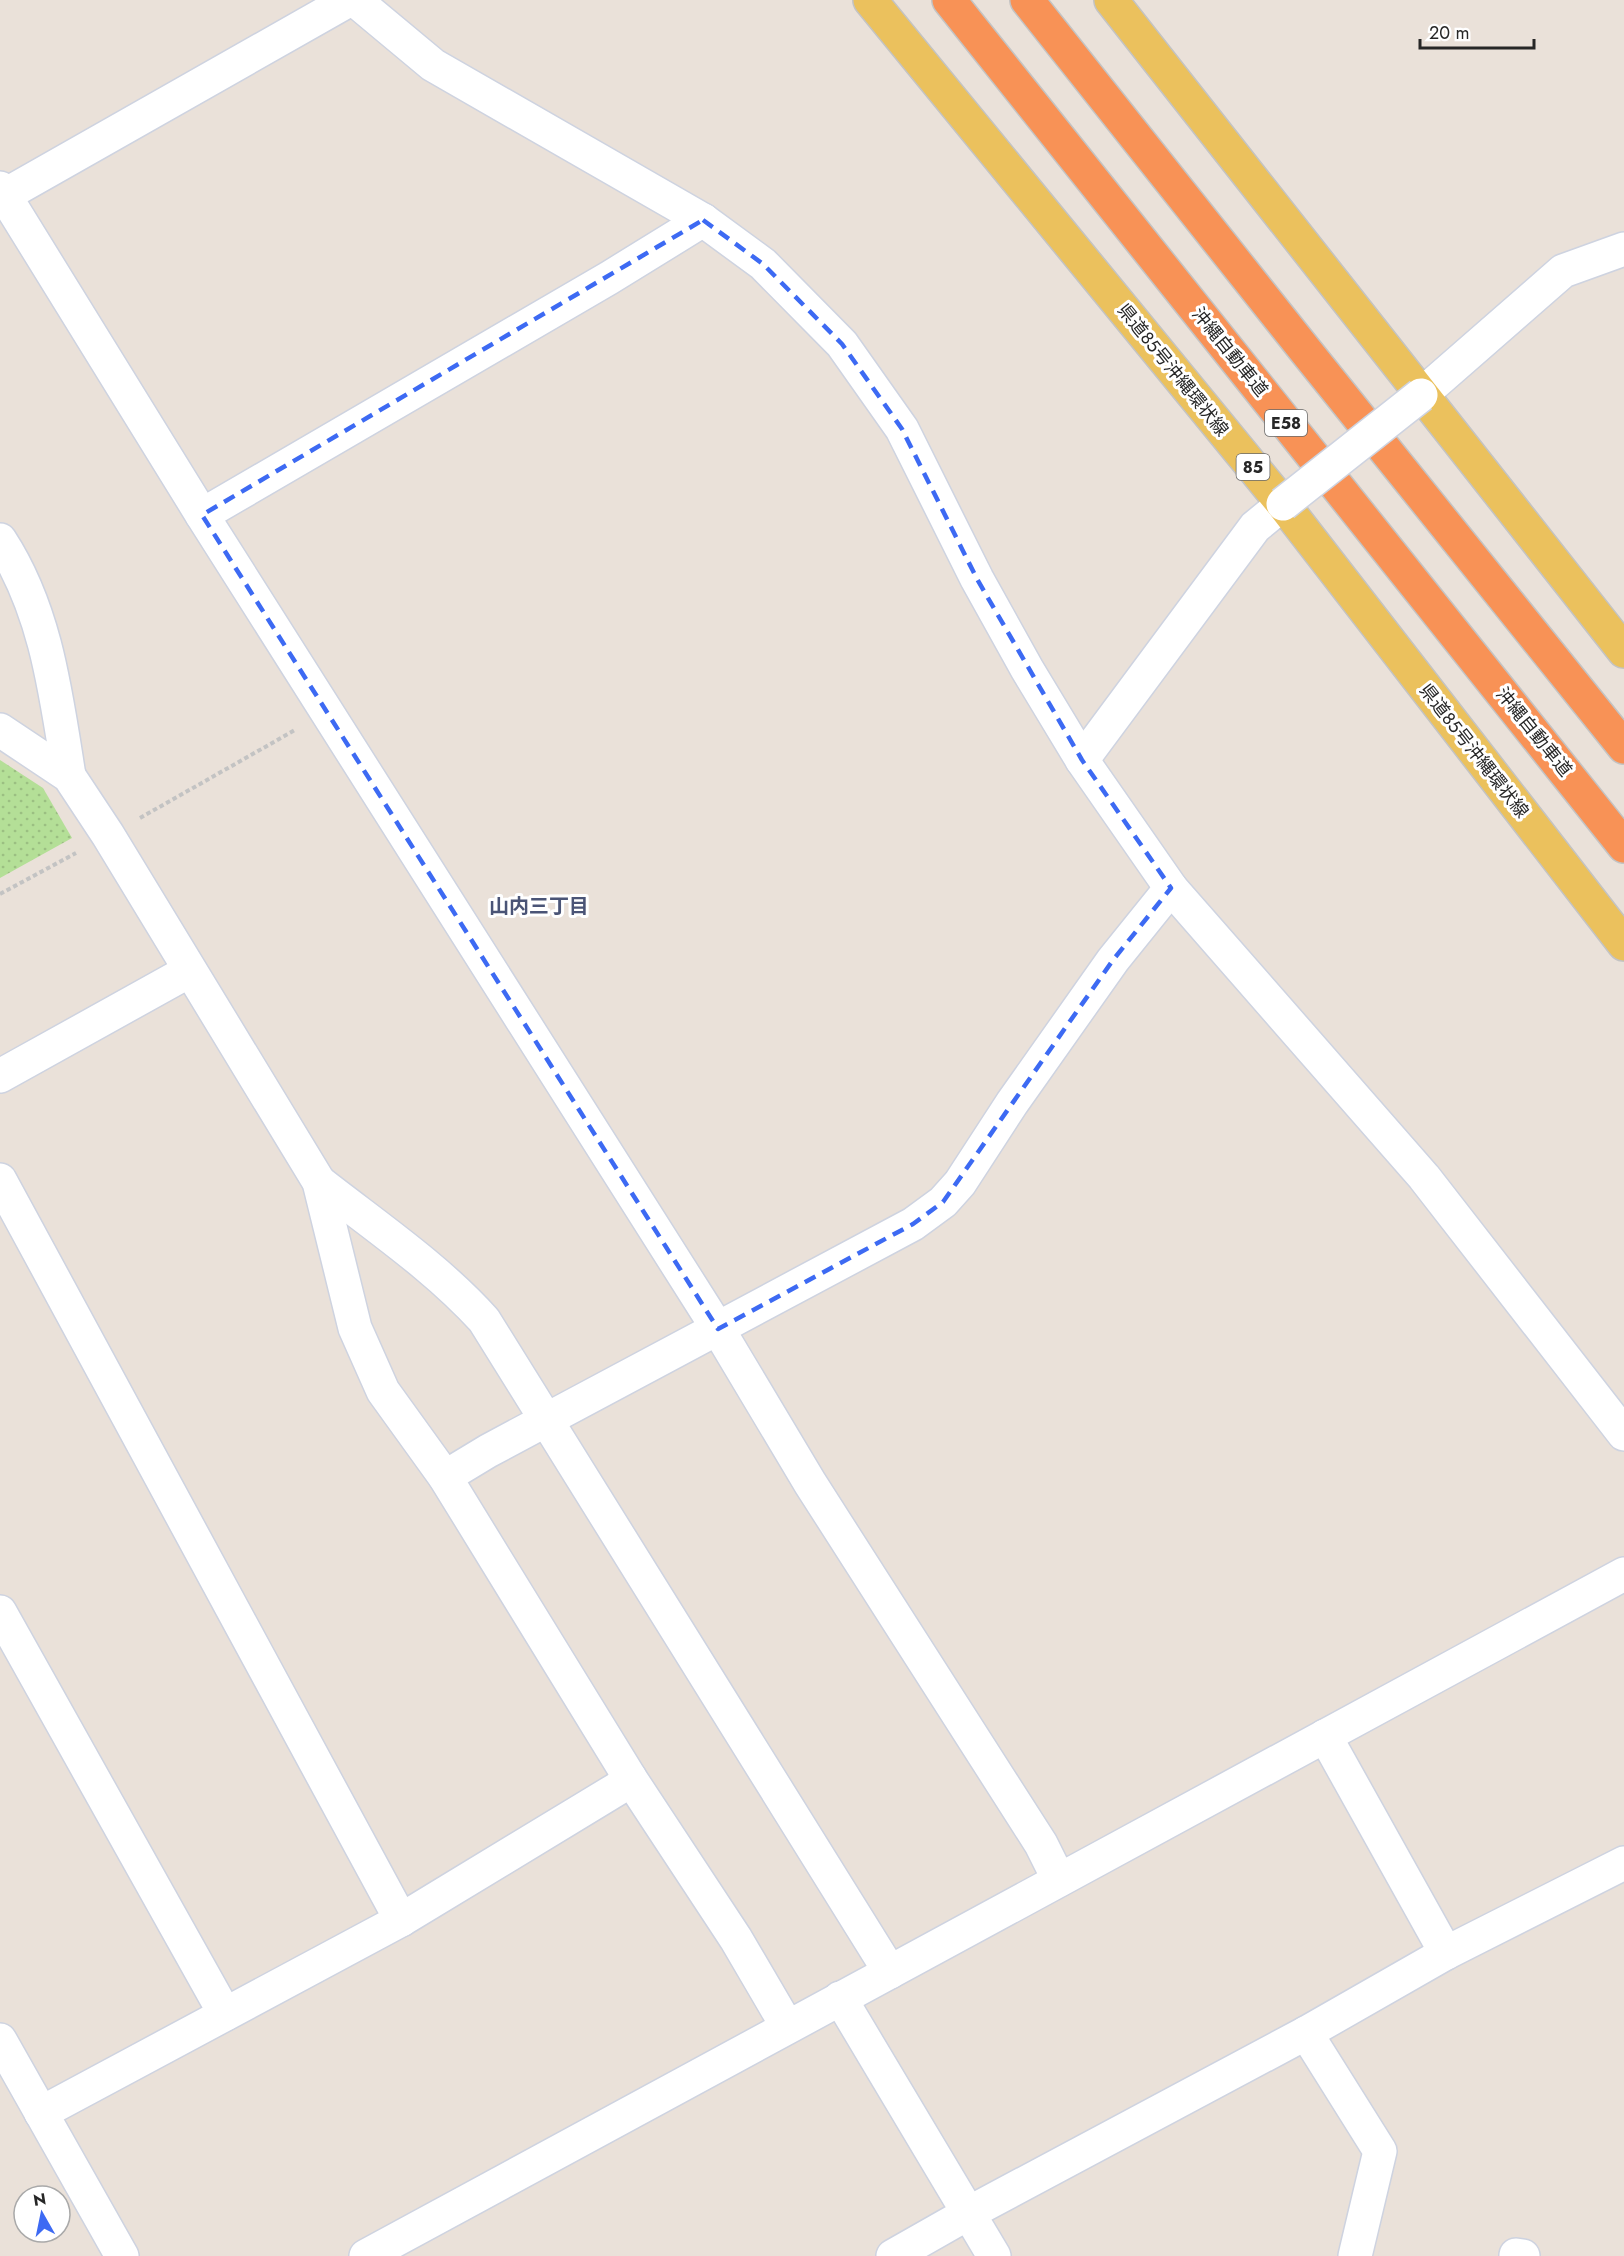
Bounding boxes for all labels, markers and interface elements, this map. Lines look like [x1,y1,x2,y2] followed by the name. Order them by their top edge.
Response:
[1420,12,1534,50] scale bar
[1429,20,1469,46] text: 20 m
[1111,298,1235,442] street label: 県道85号沖縄環状線
[1186,302,1274,402] street label: 沖縄自動車道
[1265,410,1307,436] road number: E58
[1236,454,1270,480] road number: 85
[1413,678,1535,824] street label: 県道85号沖縄環状線
[1490,682,1578,782] street label: 沖縄自動車道
[489,892,589,921] district label: 山内三丁目
[12,2184,72,2244] north arrow
[32,2187,48,2212] text: N

